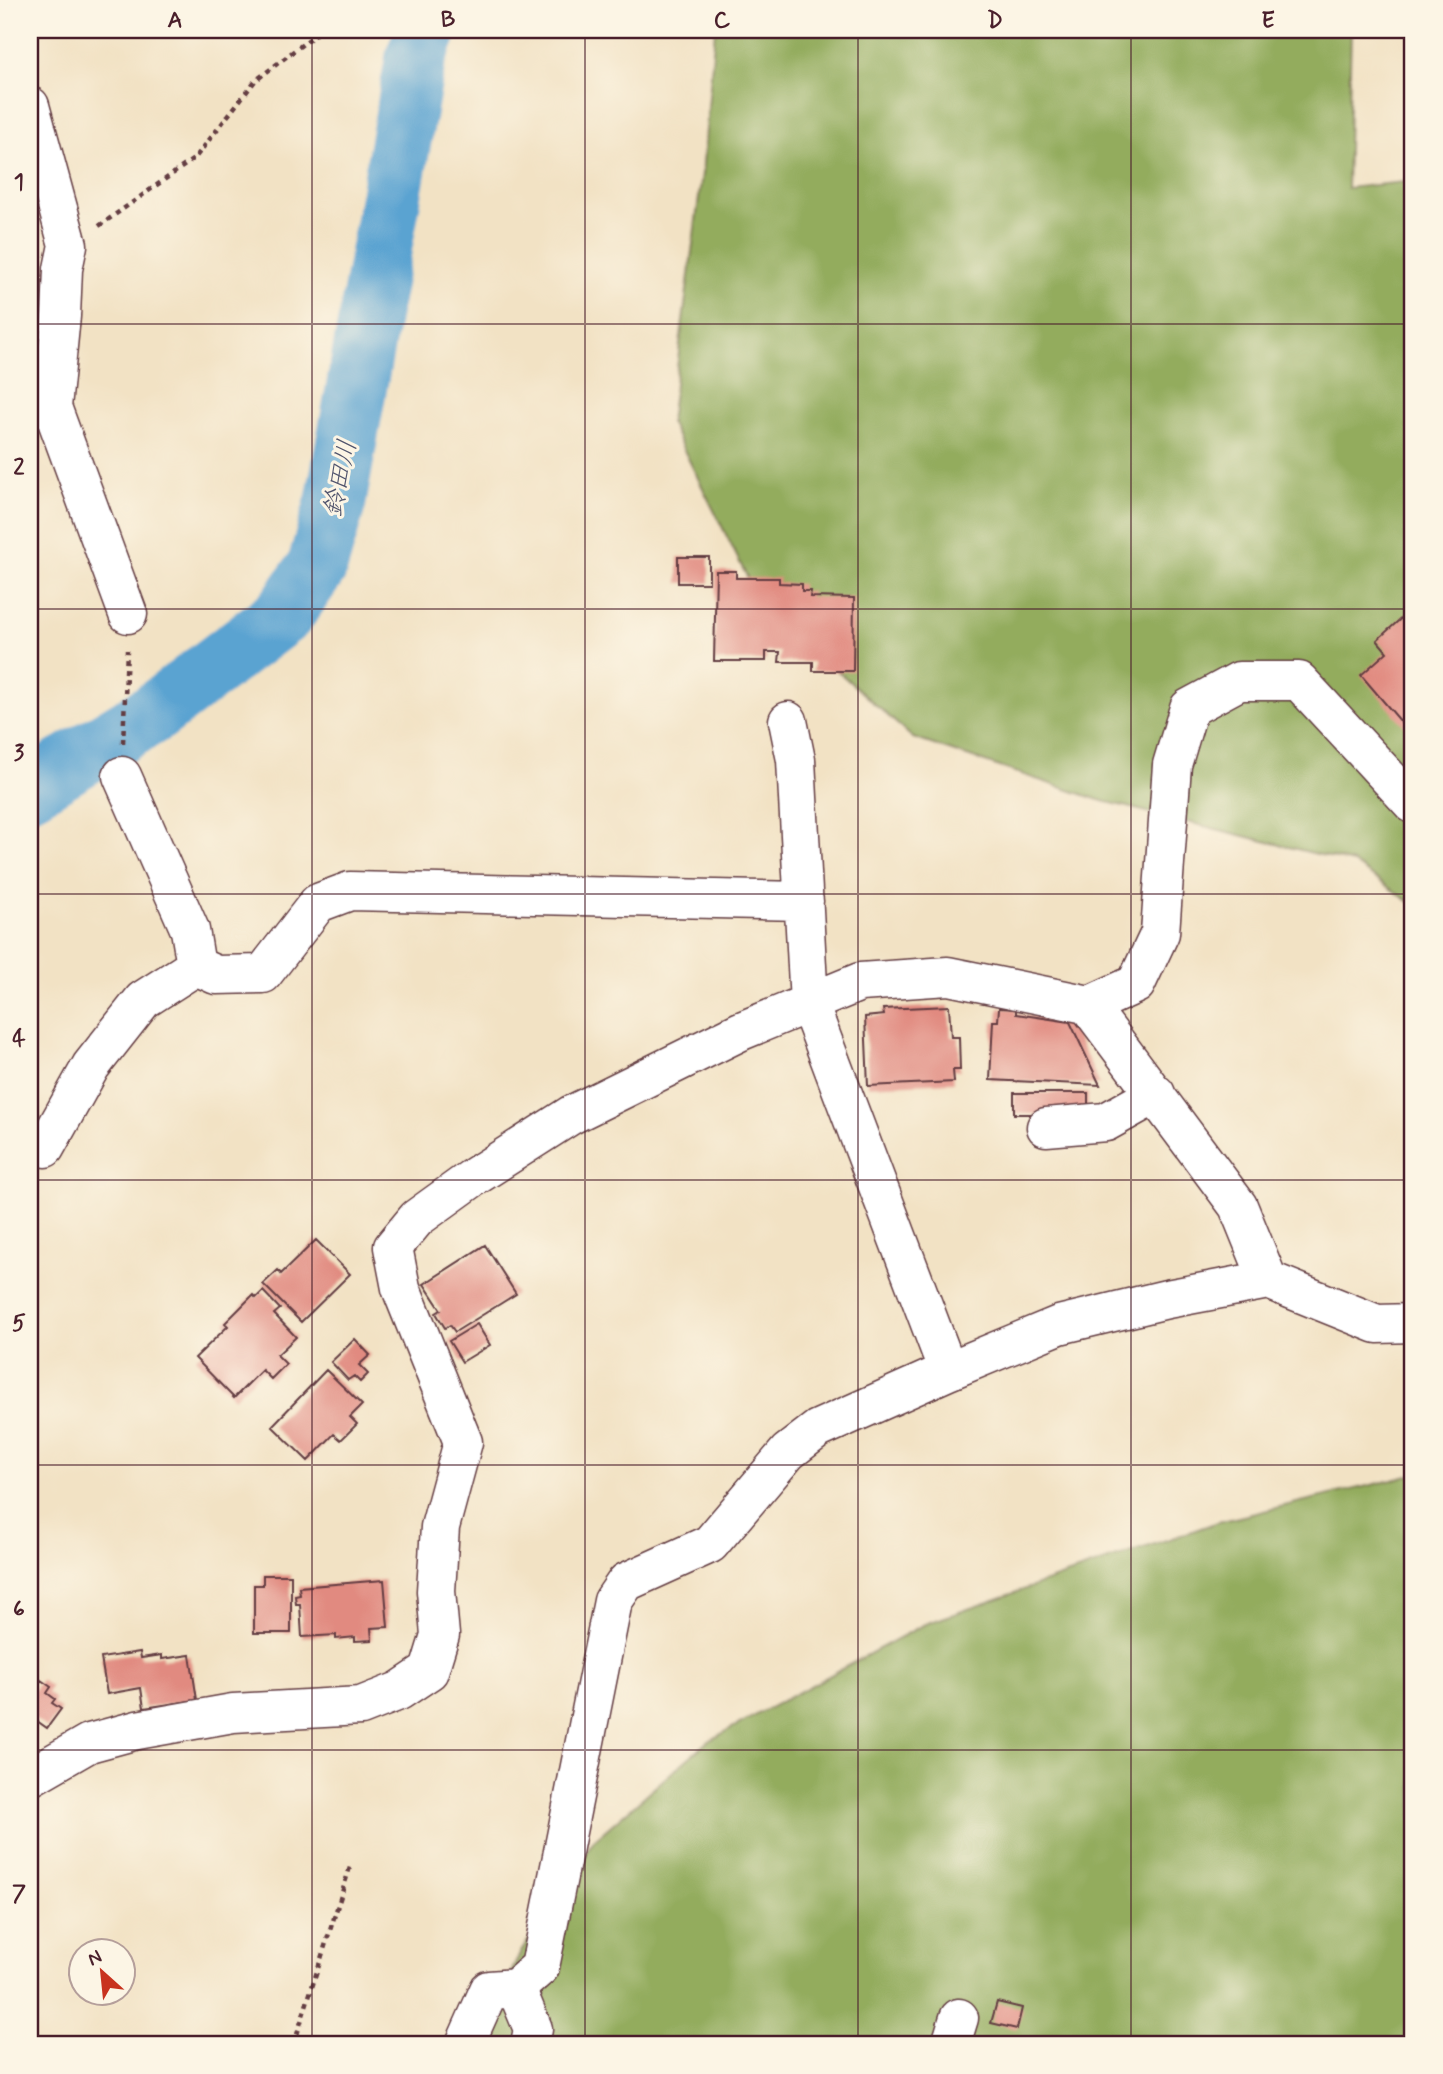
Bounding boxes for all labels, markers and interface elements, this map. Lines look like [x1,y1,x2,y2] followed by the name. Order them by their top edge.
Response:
[167,6,183,36] text: A
[441,6,456,36] text: B
[714,6,731,36] text: C
[987,6,1003,36] text: D
[1261,6,1275,36] text: E
[14,168,24,198] text: 1
[316,437,366,520] water label: 鈴田川
[13,453,25,483] text: 2
[14,739,25,769] text: 3
[12,1024,26,1054] text: 4
[12,1309,26,1339] text: 5
[13,1595,25,1625] text: 6
[12,1880,26,1910] text: 7
[66,1938,136,2008] north arrow
[84,1944,106,1972] text: N

